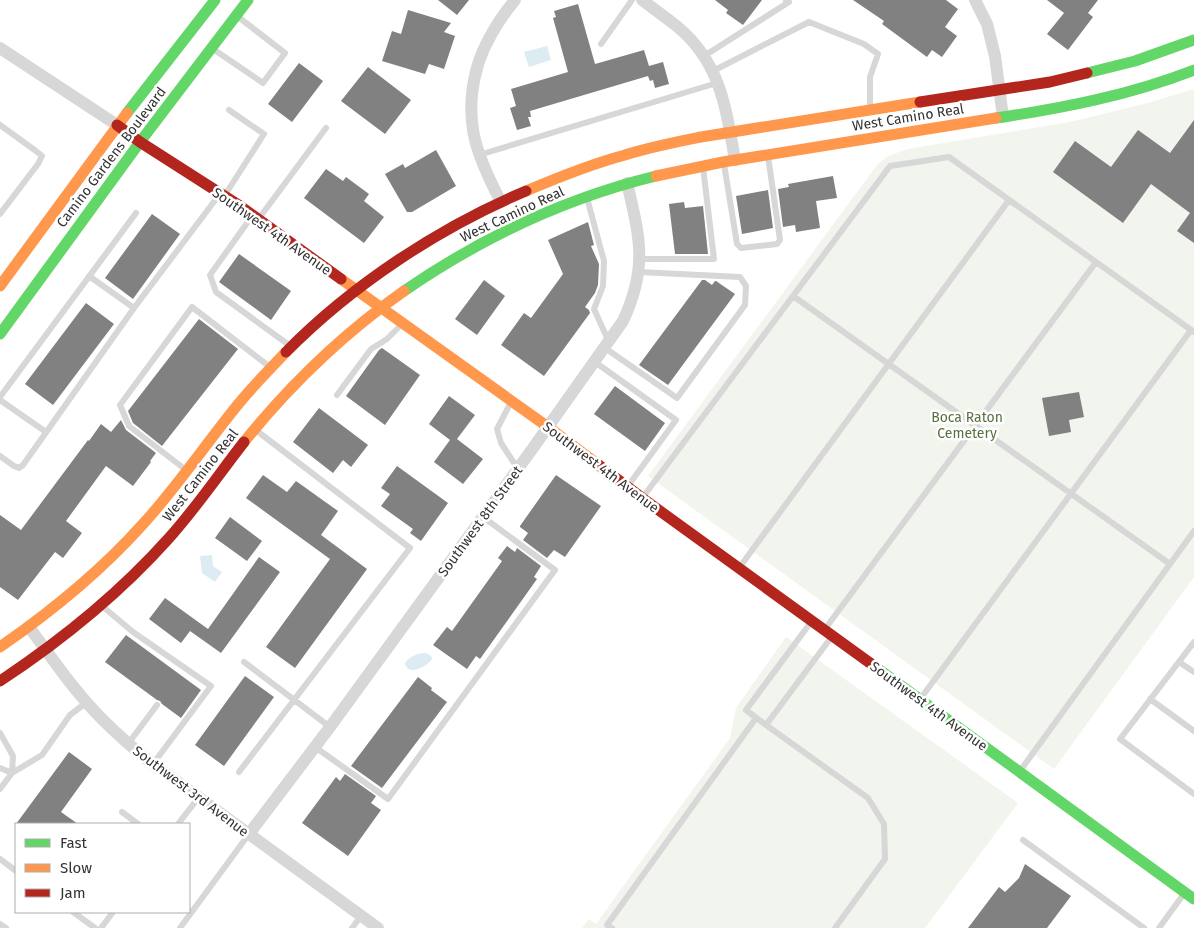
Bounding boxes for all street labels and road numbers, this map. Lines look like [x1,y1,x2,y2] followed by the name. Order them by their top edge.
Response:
[53,84,170,231] street label: Camino Gardens Boulevard
[851,100,965,135] street label: West Camino Real
[457,183,567,246] street label: West Camino Real
[209,184,334,279] street label: Southwest 4th Avenue
[539,418,662,517] street label: Southwest 4th Avenue
[159,426,242,525] street label: West Camino Real
[434,462,527,580] street label: Southwest 8th Street
[867,658,991,755] street label: Southwest 4th Avenue
[129,742,252,841] street label: Southwest 3rd Avenue

